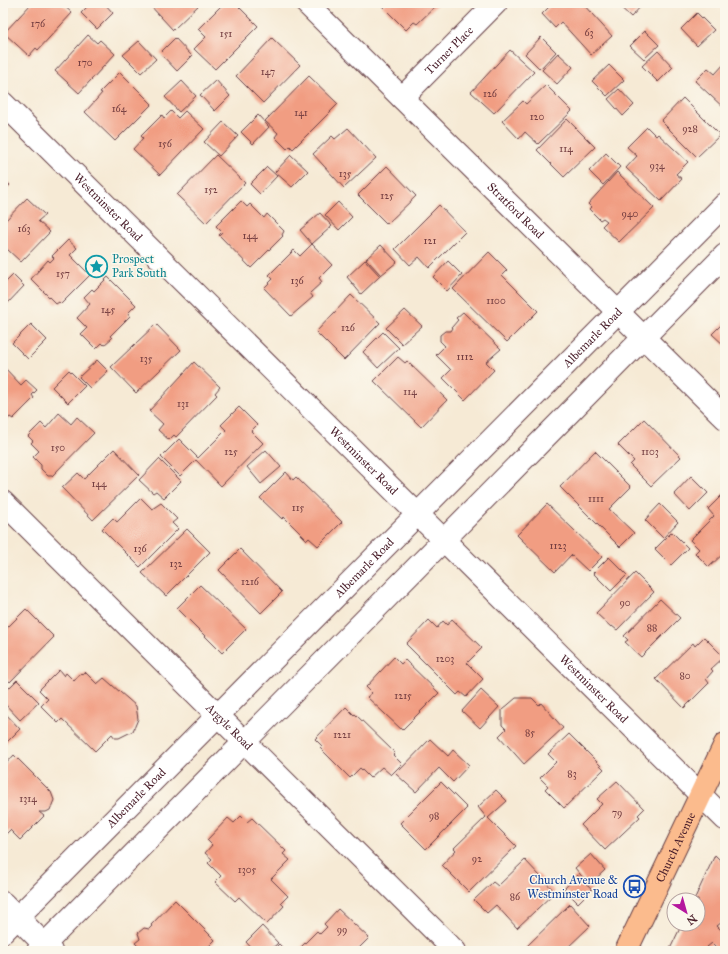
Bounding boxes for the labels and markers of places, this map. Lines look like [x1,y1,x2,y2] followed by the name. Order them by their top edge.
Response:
[112,252,167,280] place label: Prospect Park South
[84,253,110,279] place icon: Prospect Park South
[527,873,618,901] place label: Church Avenue & Westminster Road
[621,874,647,900] bus stop icon: Church Avenue & Westminster Road

